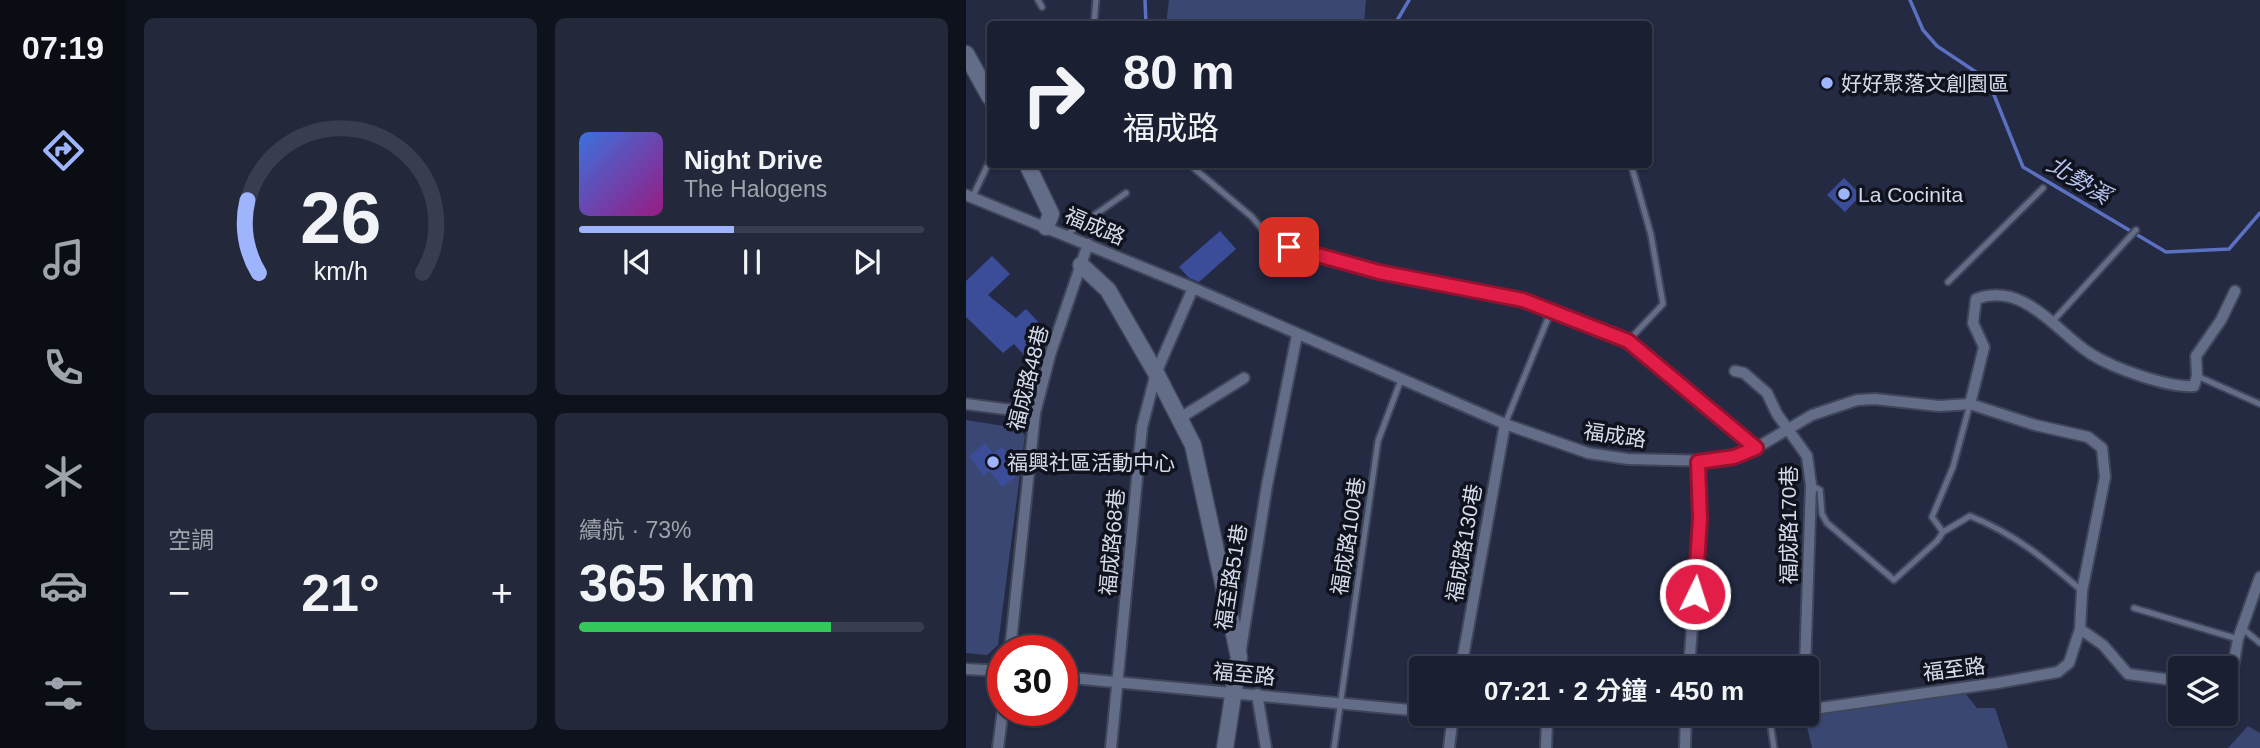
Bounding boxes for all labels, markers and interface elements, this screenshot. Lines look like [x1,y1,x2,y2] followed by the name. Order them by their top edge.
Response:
[22,30,104,66] text: 07:19
[1123,45,1235,99] text: 80 m
[1008,49,1099,140] icon: right
[1841,72,2009,95] place label: 好好聚落文創園區
[1819,75,1835,91] marker: 好好聚落文創園區
[1123,110,1219,146] text: 福成路
[39,126,88,175] icon: directions
[684,145,823,175] text: Night Drive
[2043,151,2118,210] water label: 北勢溪
[684,176,827,202] text: The Halogens
[300,177,381,258] text: 26
[1858,183,1963,206] place label: La Cocinita
[1836,186,1852,202] marker: La Cocinita
[1062,203,1128,249] street label: 福成路
[1259,217,1319,277] pin
[1270,228,1308,266] icon: arrive
[39,235,88,284] icon: music
[618,243,656,281] icon: previous
[733,243,771,281] icon: pause
[848,243,886,281] icon: next
[313,257,368,285] text: km/h
[1004,323,1052,433] street label: 福成路48巷
[39,343,88,392] icon: phone
[1582,419,1648,451] street label: 福成路
[1007,451,1175,474] place label: 福興社區活動中心
[39,452,88,501] icon: climate
[985,454,1001,470] marker: 福興社區活動中心
[1777,465,1800,585] street label: 福成路170巷
[1327,475,1369,597] street label: 福成路100巷
[1442,482,1486,604] street label: 福成路130巷
[1096,488,1128,596] street label: 福成路68巷
[579,517,691,543] text: 續航 · 73%
[1211,522,1251,632] street label: 福至路51巷
[168,527,214,553] text: 空調
[579,554,755,612] text: 365 km
[1658,557,1732,631] position arrow
[39,561,88,610] icon: car
[301,564,380,622] text: 21°
[168,572,190,614] text: −
[491,572,513,614] text: +
[987,635,1078,726] speed limit sign: 30
[1921,654,1987,684] street label: 福至路
[2168,656,2238,726] map controls
[2168,656,2238,726] button: layers
[1211,659,1277,689] street label: 福至路
[39,669,88,718] icon: filters
[1484,676,1744,706] text: 07:21 · 2 分鐘 · 450 m

